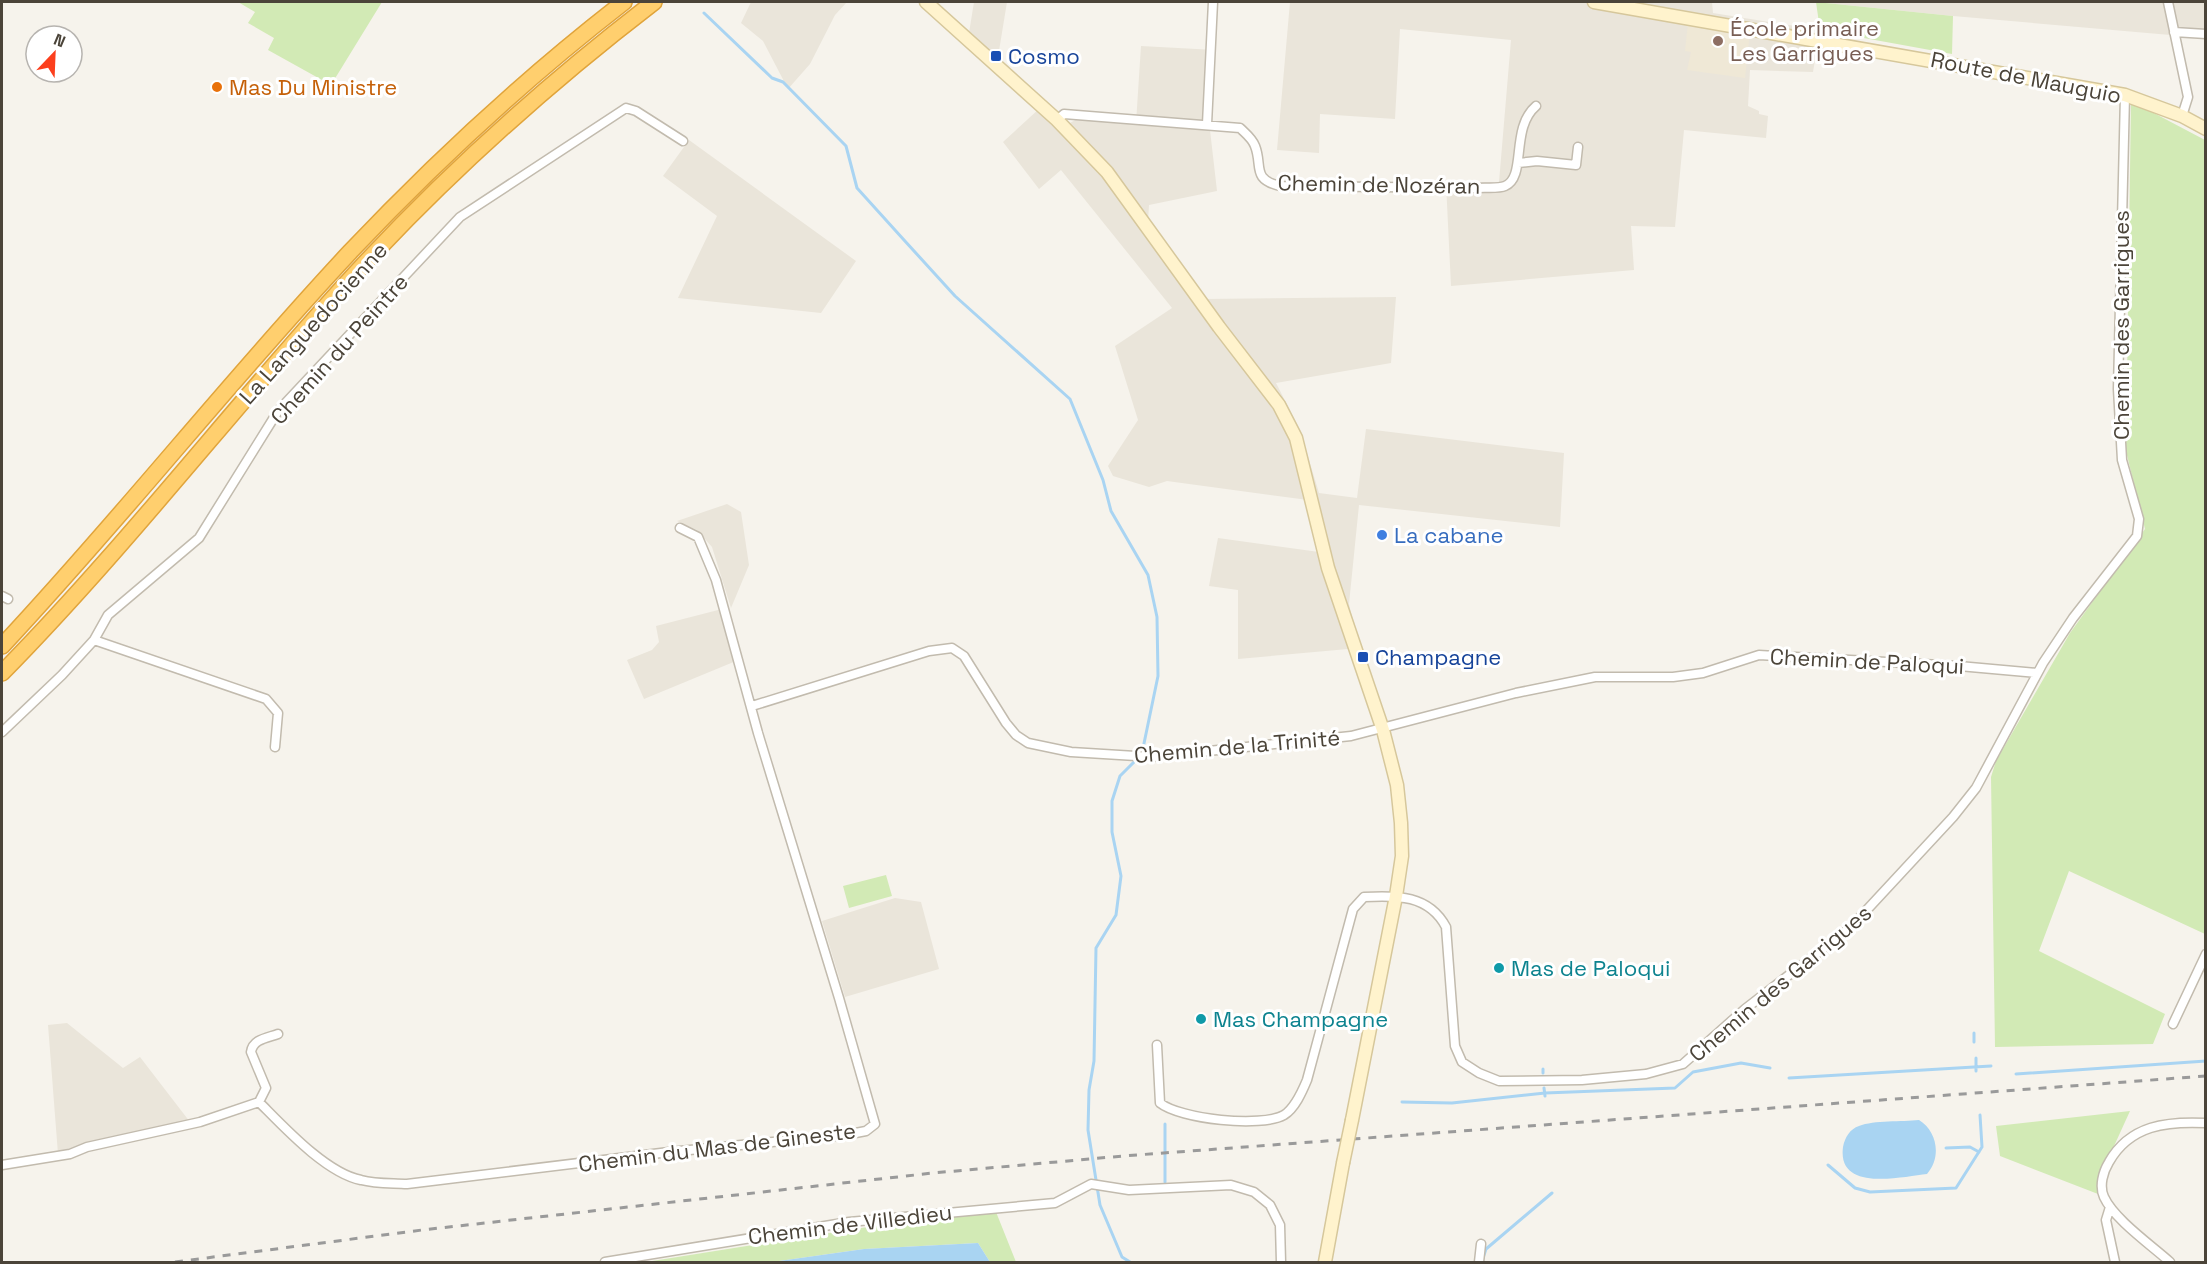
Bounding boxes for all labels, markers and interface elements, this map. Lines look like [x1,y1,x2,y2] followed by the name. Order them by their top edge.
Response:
[1730,14,1879,67] place label: École primaire Les Garrigues
[24,24,84,84] north arrow
[51,29,69,52] text: N
[1711,34,1725,48] marker: École primaire Les Garrigues
[1008,42,1080,70] place label: Cosmo
[1928,45,2124,109] street label: Route de Mauguio
[989,49,1003,63] marker: Cosmo
[229,73,397,101] place label: Mas Du Ministre
[210,80,224,94] marker: Mas Du Ministre
[1277,168,1481,200] street label: Chemin de Nozéran
[2107,210,2135,440] street label: Chemin des Garrigues
[233,236,393,410] street label: La Languedocienne
[264,268,414,430] street label: Chemin du Peintre
[1394,521,1503,549] place label: La cabane
[1375,528,1389,542] marker: La cabane
[1769,642,1965,680] street label: Chemin de Paloqui
[1375,643,1501,671] place label: Champagne
[1356,650,1370,664] marker: Champagne
[1133,723,1341,769] street label: Chemin de la Trinité
[1683,898,1877,1068] street label: Chemin des Garrigues
[1511,954,1670,982] place label: Mas de Paloqui
[1492,961,1506,975] marker: Mas de Paloqui
[1213,1005,1388,1033] place label: Mas Champagne
[1194,1012,1208,1026] marker: Mas Champagne
[577,1116,857,1178] street label: Chemin du Mas de Gineste
[746,1198,954,1250] street label: Chemin de Villedieu

